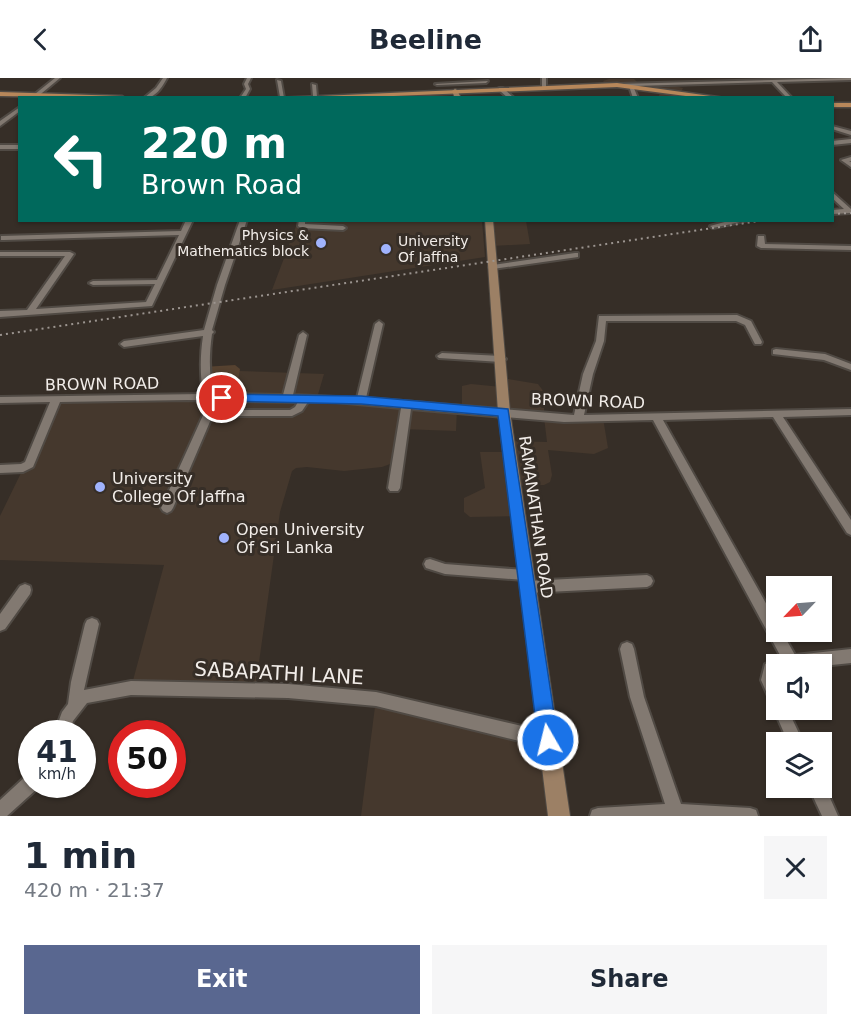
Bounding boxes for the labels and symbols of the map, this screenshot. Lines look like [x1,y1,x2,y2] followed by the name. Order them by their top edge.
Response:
[177,227,310,259] place label: Physics & Mathematics block
[398,233,469,265] place label: University Of Jaffna
[314,236,328,250] marker: Physics & Mathematics block
[379,242,393,256] marker: University Of Jaffna
[196,372,247,423] pin
[45,374,159,394] street label: BROWN ROAD
[531,390,645,412] street label: BROWN ROAD
[515,434,557,600] street label: RAMANATHAN ROAD
[112,469,246,506] place label: University College Of Jaffna
[93,480,107,494] marker: University College Of Jaffna
[236,520,365,557] place label: Open University Of Sri Lanka
[217,531,231,545] marker: Open University Of Sri Lanka
[766,576,832,642] north arrow
[194,657,364,689] street label: SABAPATHI LANE
[516,708,580,772] position arrow
[108,720,186,798] speed limit sign: 50

